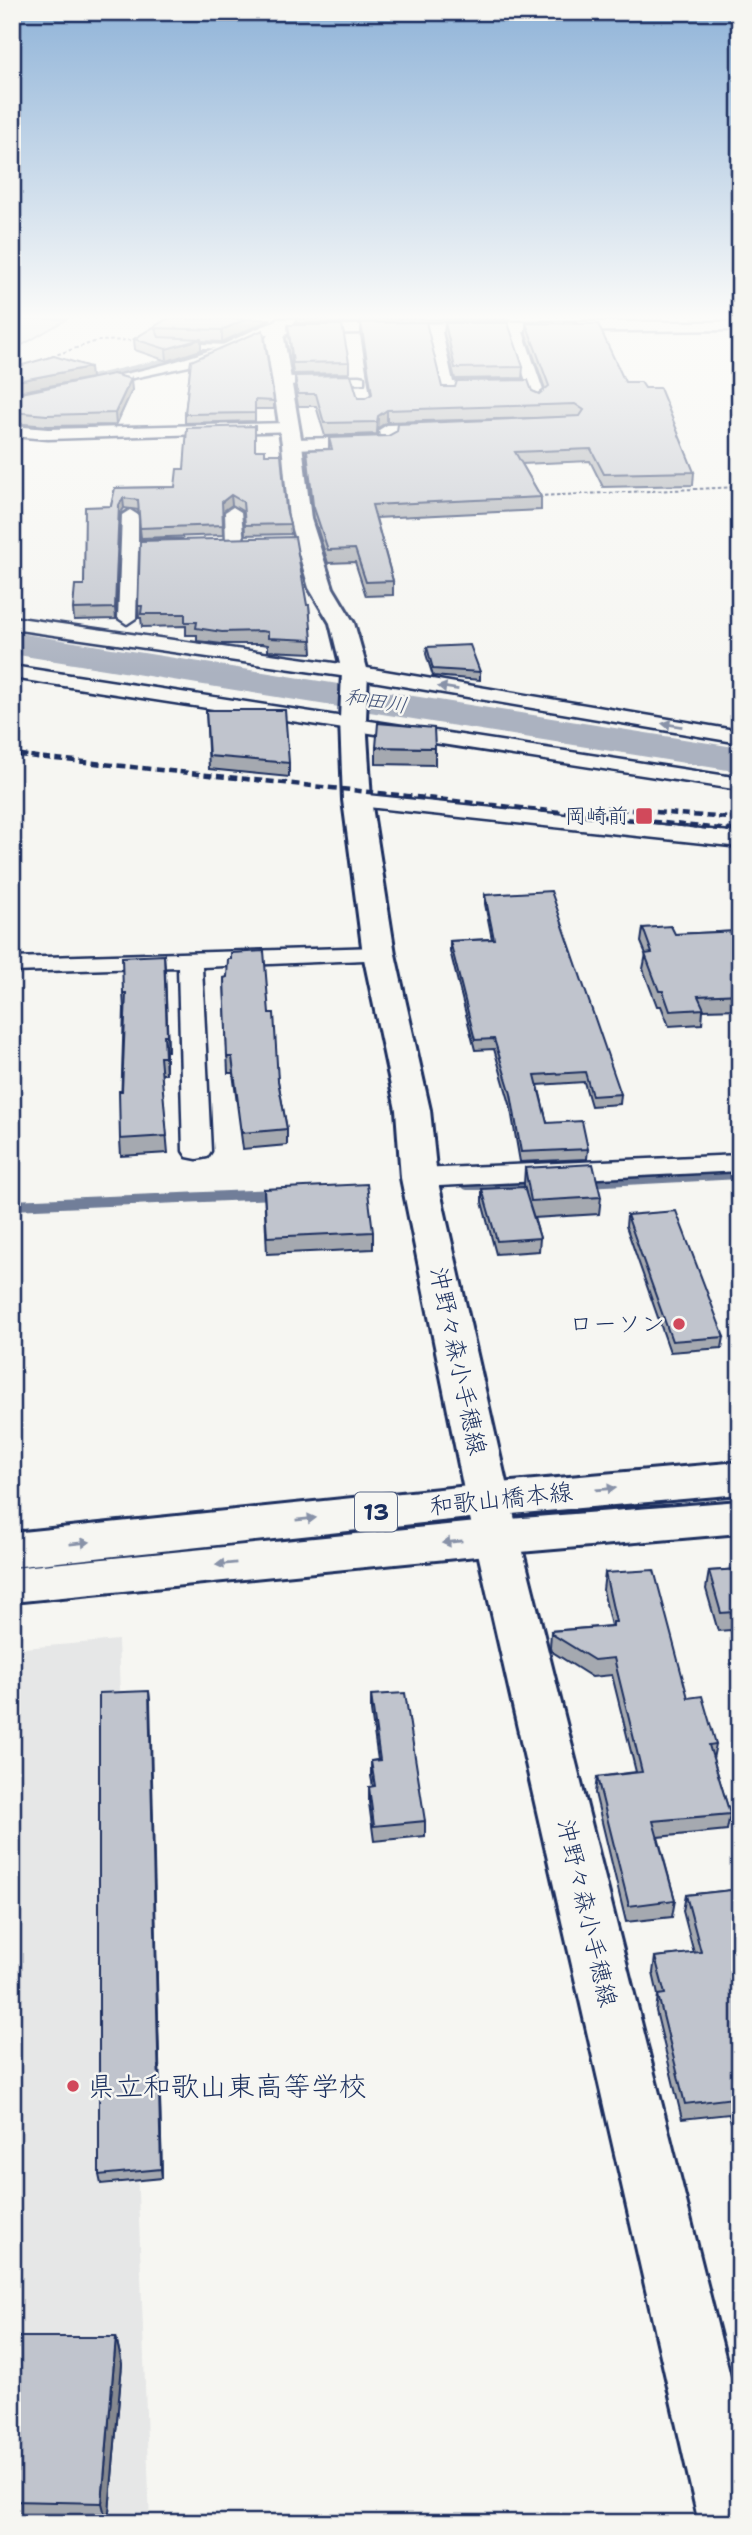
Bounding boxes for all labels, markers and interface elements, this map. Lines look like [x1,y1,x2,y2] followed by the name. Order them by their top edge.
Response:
[343,682,409,720] water label: 和田川
[437,682,459,693] one-way arrow
[661,719,683,730] one-way arrow
[565,802,628,830] place label: 岡崎前
[634,806,654,826] marker: 岡崎前
[422,1264,494,1458] street label: 沖野々森小手穂線
[569,1308,665,1340] place label: ローソン
[671,1316,687,1332] marker: ローソン
[428,1476,574,1522] street label: 和歌山橋本線
[595,1483,617,1494] one-way arrow
[355,1492,397,1532] road number: 13
[296,1513,318,1524] one-way arrow
[69,1537,91,1548] one-way arrow
[441,1537,463,1548] one-way arrow
[214,1559,236,1570] one-way arrow
[550,1816,624,2010] street label: 沖野々森小手穂線
[87,2067,367,2105] place label: 県立和歌山東高等学校
[65,2078,81,2094] marker: 県立和歌山東高等学校

